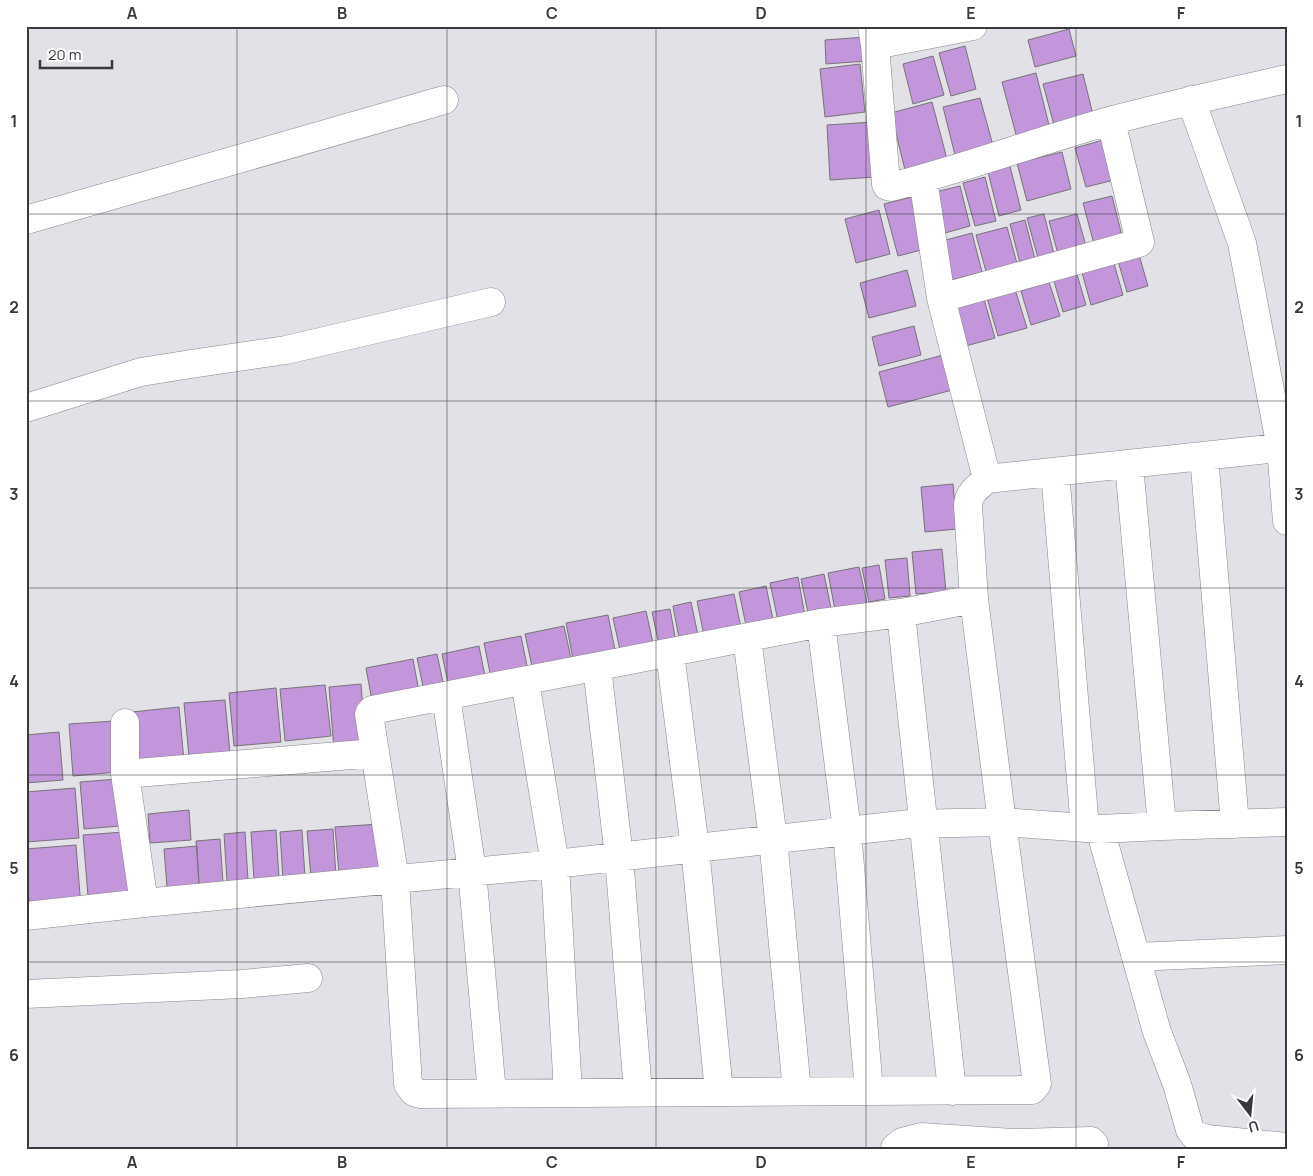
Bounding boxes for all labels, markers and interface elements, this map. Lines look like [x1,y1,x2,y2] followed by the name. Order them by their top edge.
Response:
[127,2,138,24] text: A
[337,2,347,24] text: B
[546,2,558,24] text: C
[755,2,767,24] text: D
[966,2,976,24] text: E
[1177,2,1186,24] text: F
[40,38,112,70] scale bar
[48,44,81,65] text: 20 m
[10,110,18,132] text: 1
[1295,110,1303,132] text: 1
[9,296,19,318] text: 2
[1294,296,1304,318] text: 2
[9,483,19,505] text: 3
[1294,483,1304,505] text: 3
[9,670,19,692] text: 4
[1294,670,1304,692] text: 4
[9,857,19,879] text: 5
[1294,857,1304,879] text: 5
[9,1044,19,1066] text: 6
[1294,1044,1304,1066] text: 6
[1226,1088,1276,1138] north arrow
[1246,1116,1261,1138] text: U
[127,1151,138,1173] text: A
[337,1151,347,1173] text: B
[546,1151,558,1173] text: C
[755,1151,767,1173] text: D
[966,1151,976,1173] text: E
[1177,1151,1186,1173] text: F

